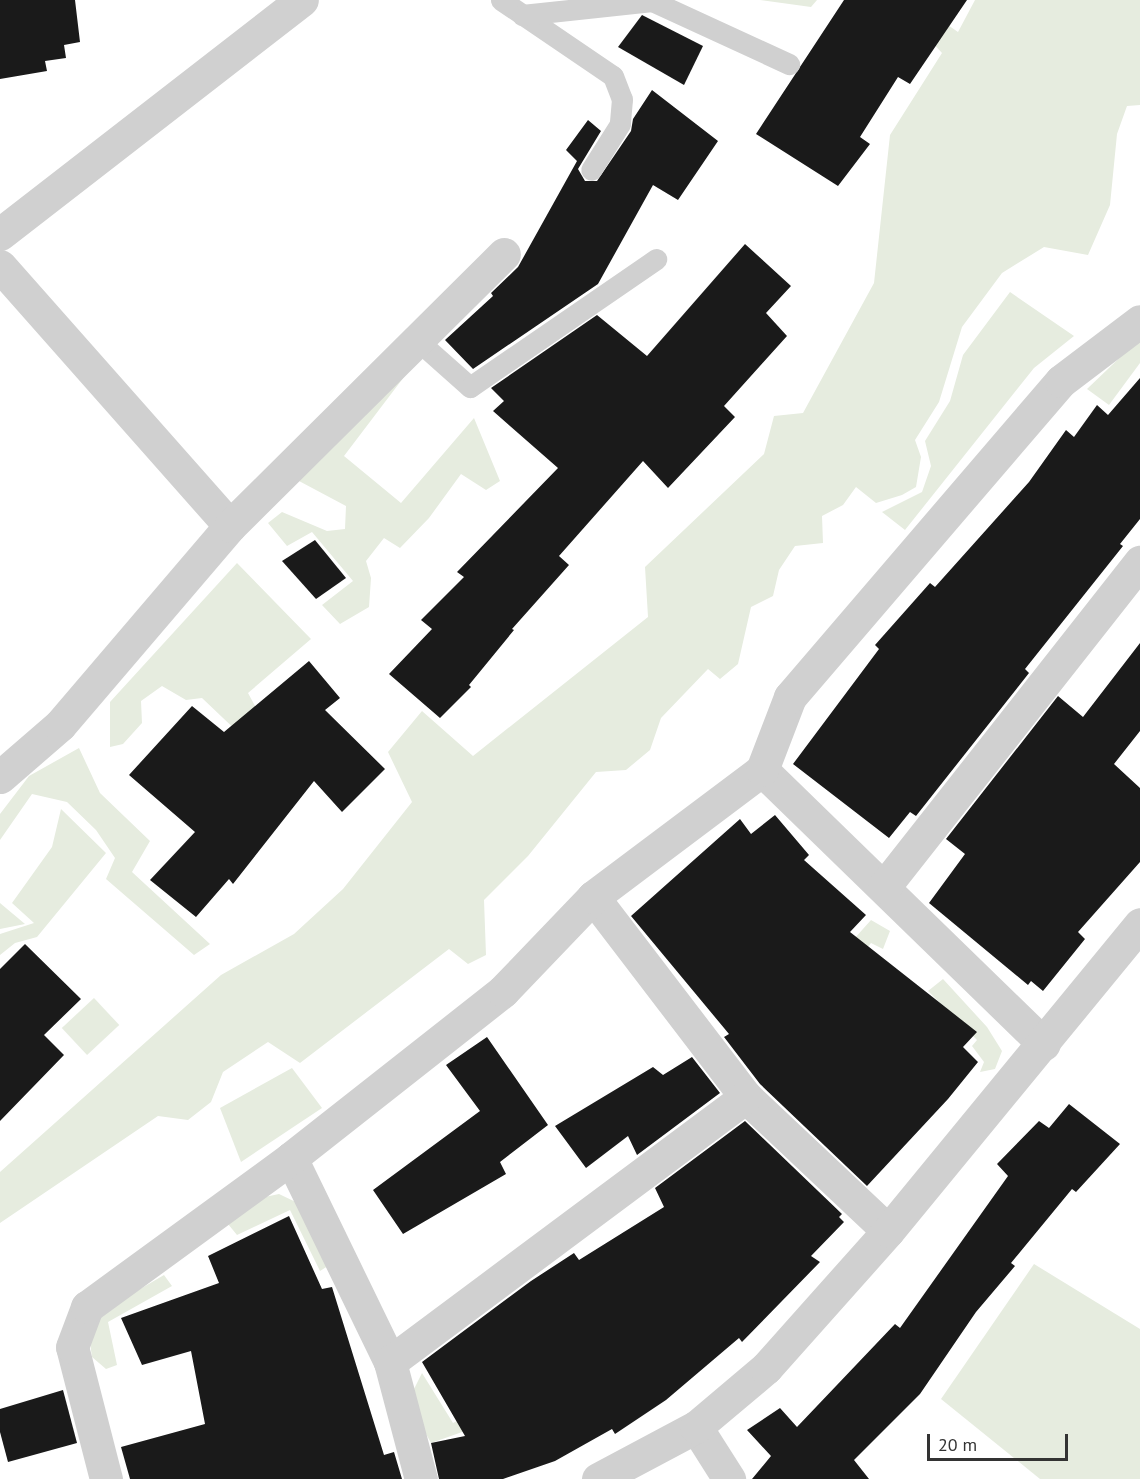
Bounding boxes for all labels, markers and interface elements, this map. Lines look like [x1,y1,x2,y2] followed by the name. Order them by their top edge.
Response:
[930,1422,1071,1460] scale bar
[938,1433,977,1456] text: 20 m

